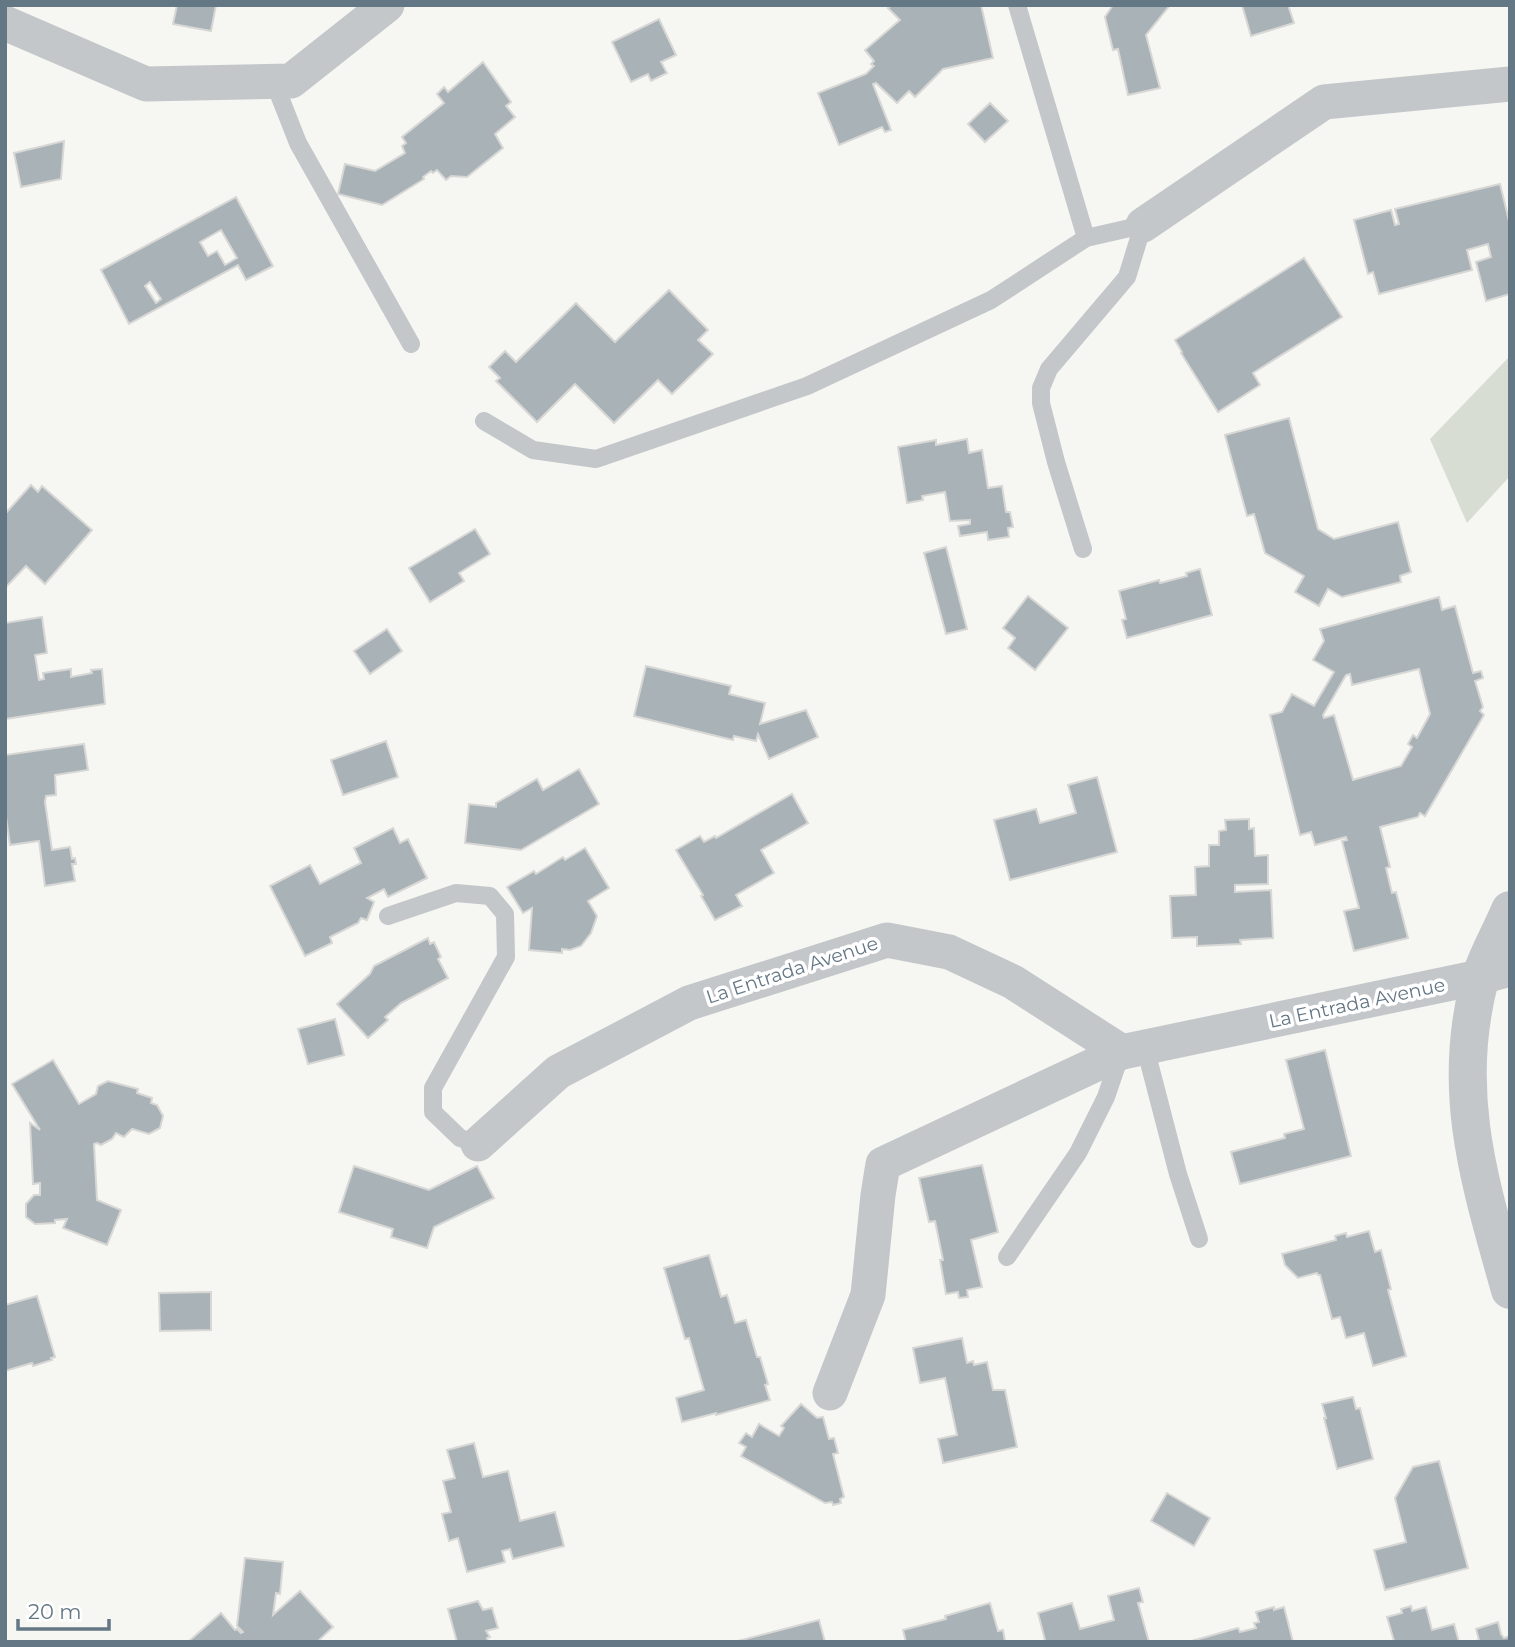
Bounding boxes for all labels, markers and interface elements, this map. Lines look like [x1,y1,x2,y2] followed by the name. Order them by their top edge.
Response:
[703,931,881,1009] street label: La Entrada Avenue
[1267,973,1447,1033] street label: La Entrada Avenue
[18,1588,108,1632] scale bar
[28,1599,82,1624] text: 20 m

